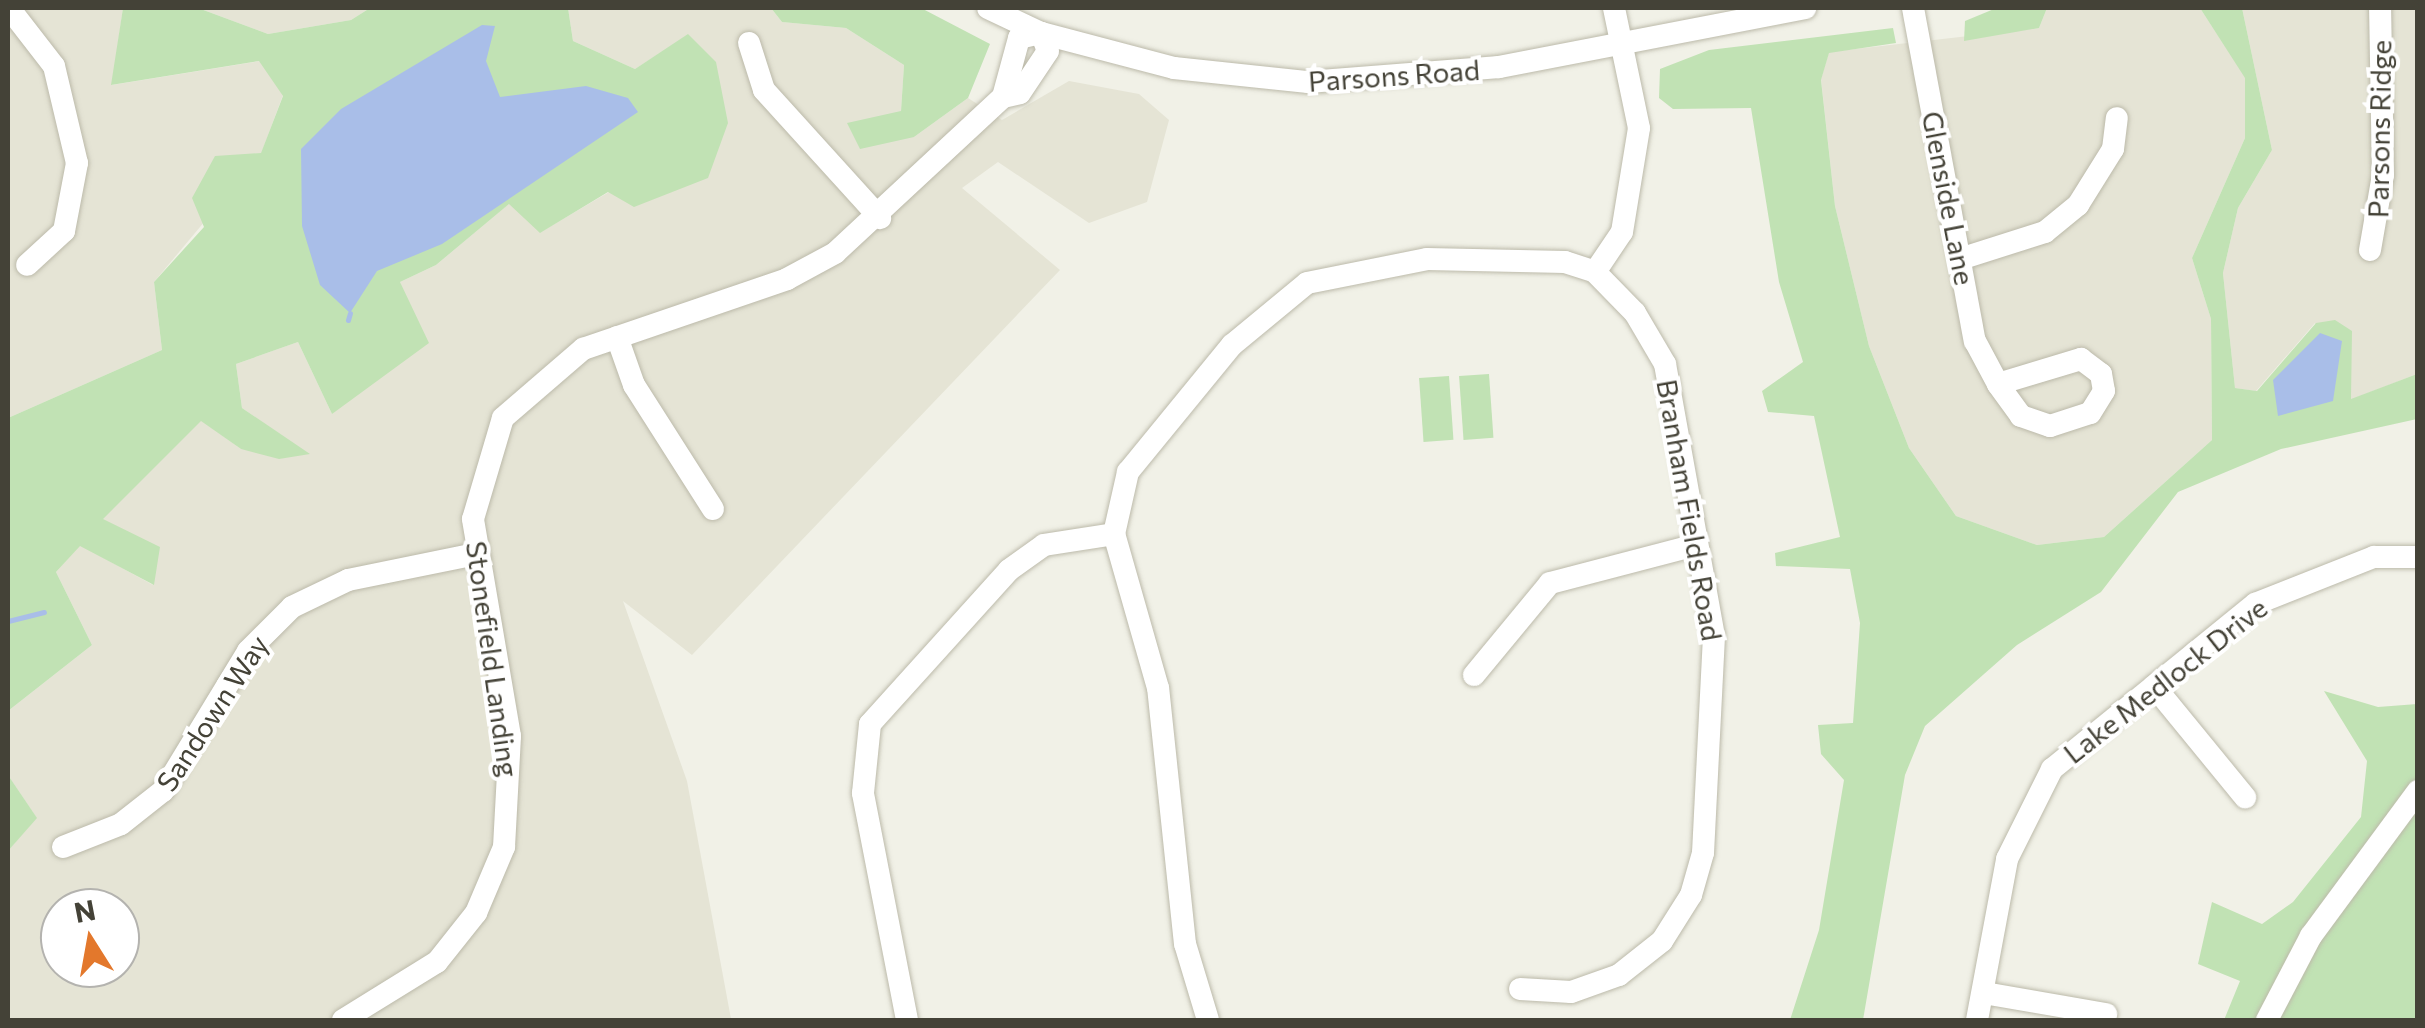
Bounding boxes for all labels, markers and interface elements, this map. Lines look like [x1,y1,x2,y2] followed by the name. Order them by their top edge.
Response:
[2361,40,2397,218] street label: Parsons Ridge
[1307,52,1481,98] street label: Parsons Road
[1916,108,1982,288] street label: Glenside Lane
[1650,377,1730,643] street label: Branham Fields Road
[460,539,526,779] street label: Stonefield Landing
[2057,590,2273,770] street label: Lake Medlock Drive
[149,629,275,797] street label: Sandown Way
[40,888,140,988] north arrow
[71,892,98,929] text: N

